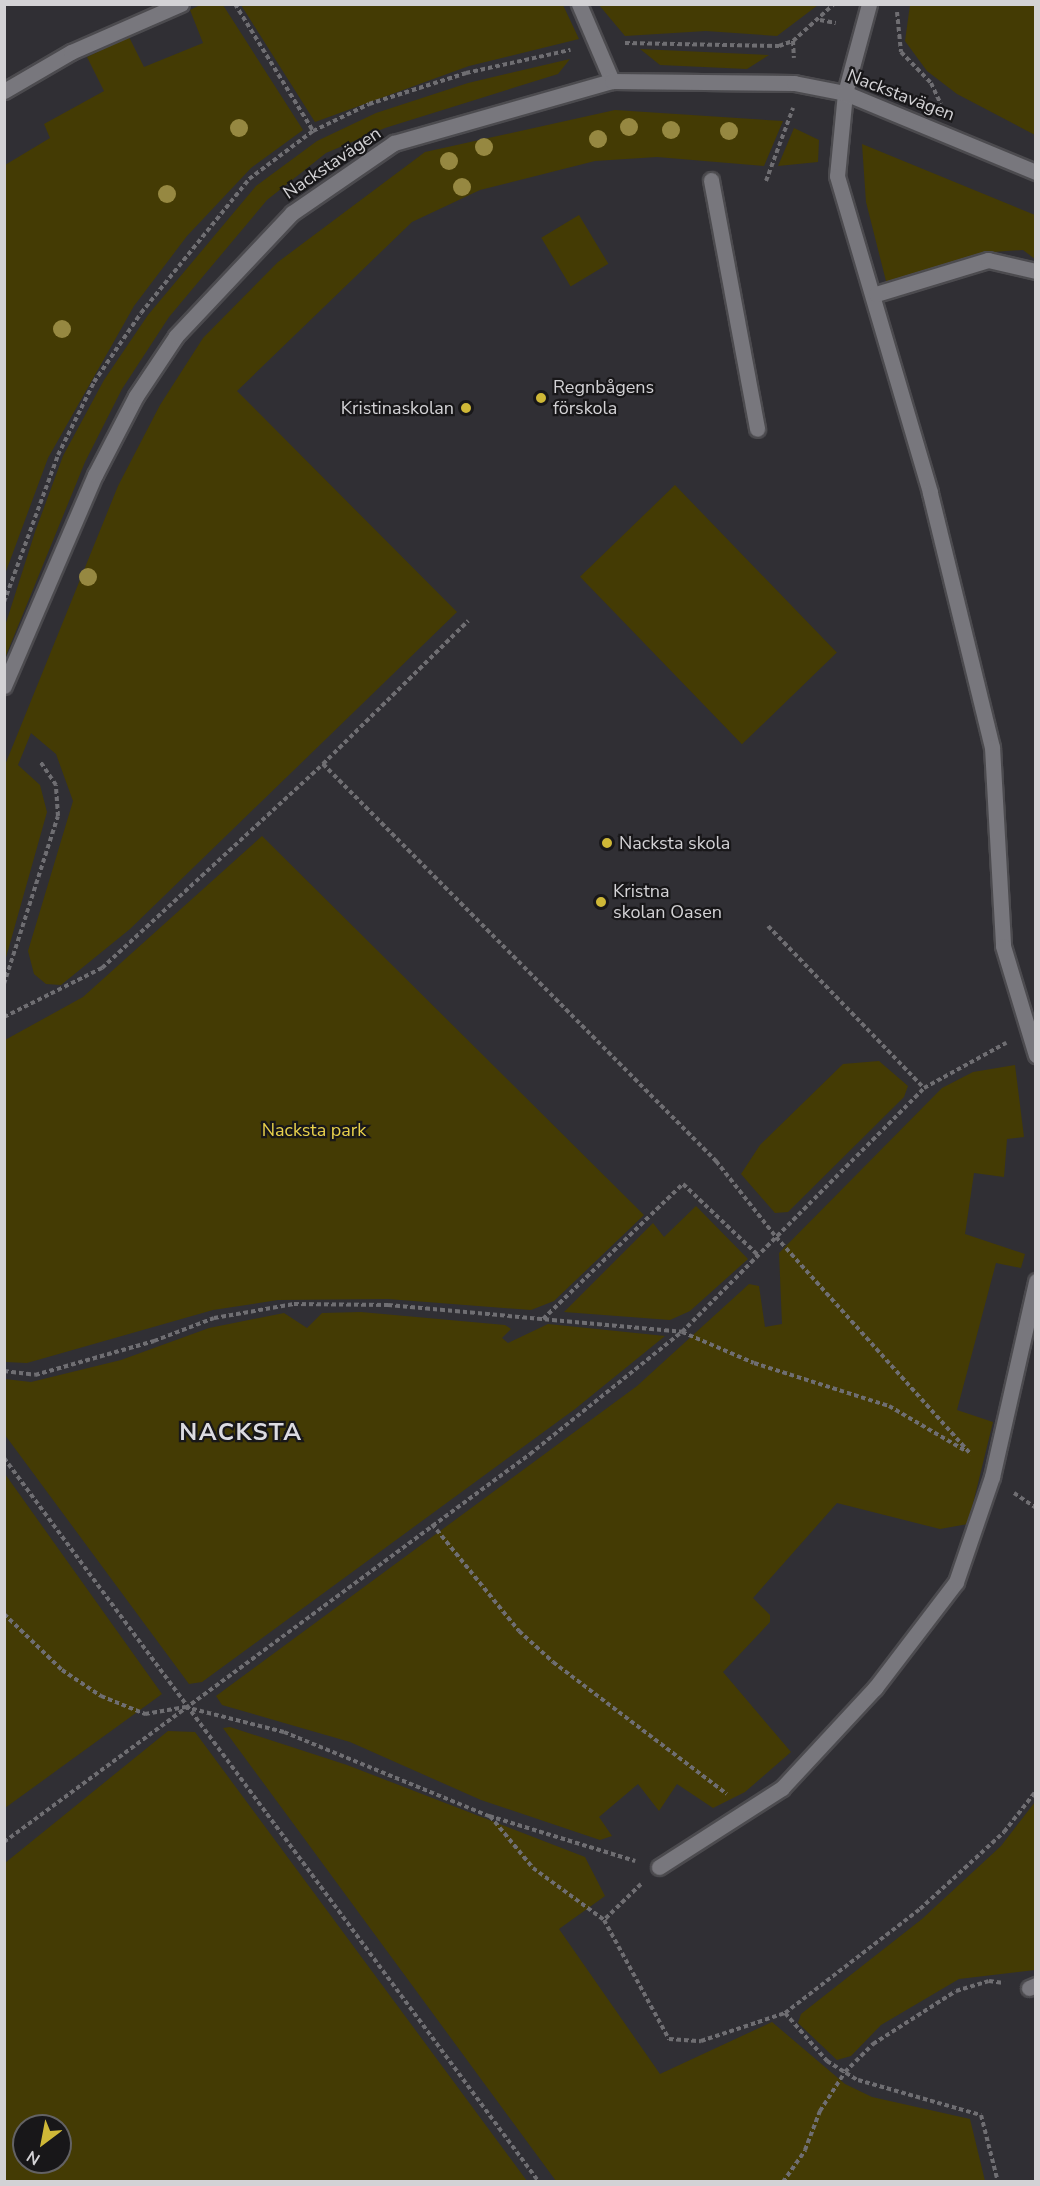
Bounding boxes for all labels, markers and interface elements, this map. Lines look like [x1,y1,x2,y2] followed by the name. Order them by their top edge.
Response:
[844,65,958,125] street label: Nackstavägen
[279,122,385,204] street label: Nackstavägen
[553,377,654,420] place label: Regnbågens förskola
[534,391,548,405] marker: Regnbågens förskola
[341,397,454,419] place label: Kristinaskolan
[459,401,473,415] marker: Kristinaskolan
[619,832,730,854] place label: Nacksta skola
[600,836,614,850] marker: Nacksta skola
[613,881,722,924] place label: Kristna skolan Oasen
[594,895,608,909] marker: Kristna skolan Oasen
[262,1119,366,1141] park label: Nacksta park
[179,1419,303,1447] district label: NACKSTA
[12,2114,72,2174] north arrow
[23,2145,44,2170] text: N

